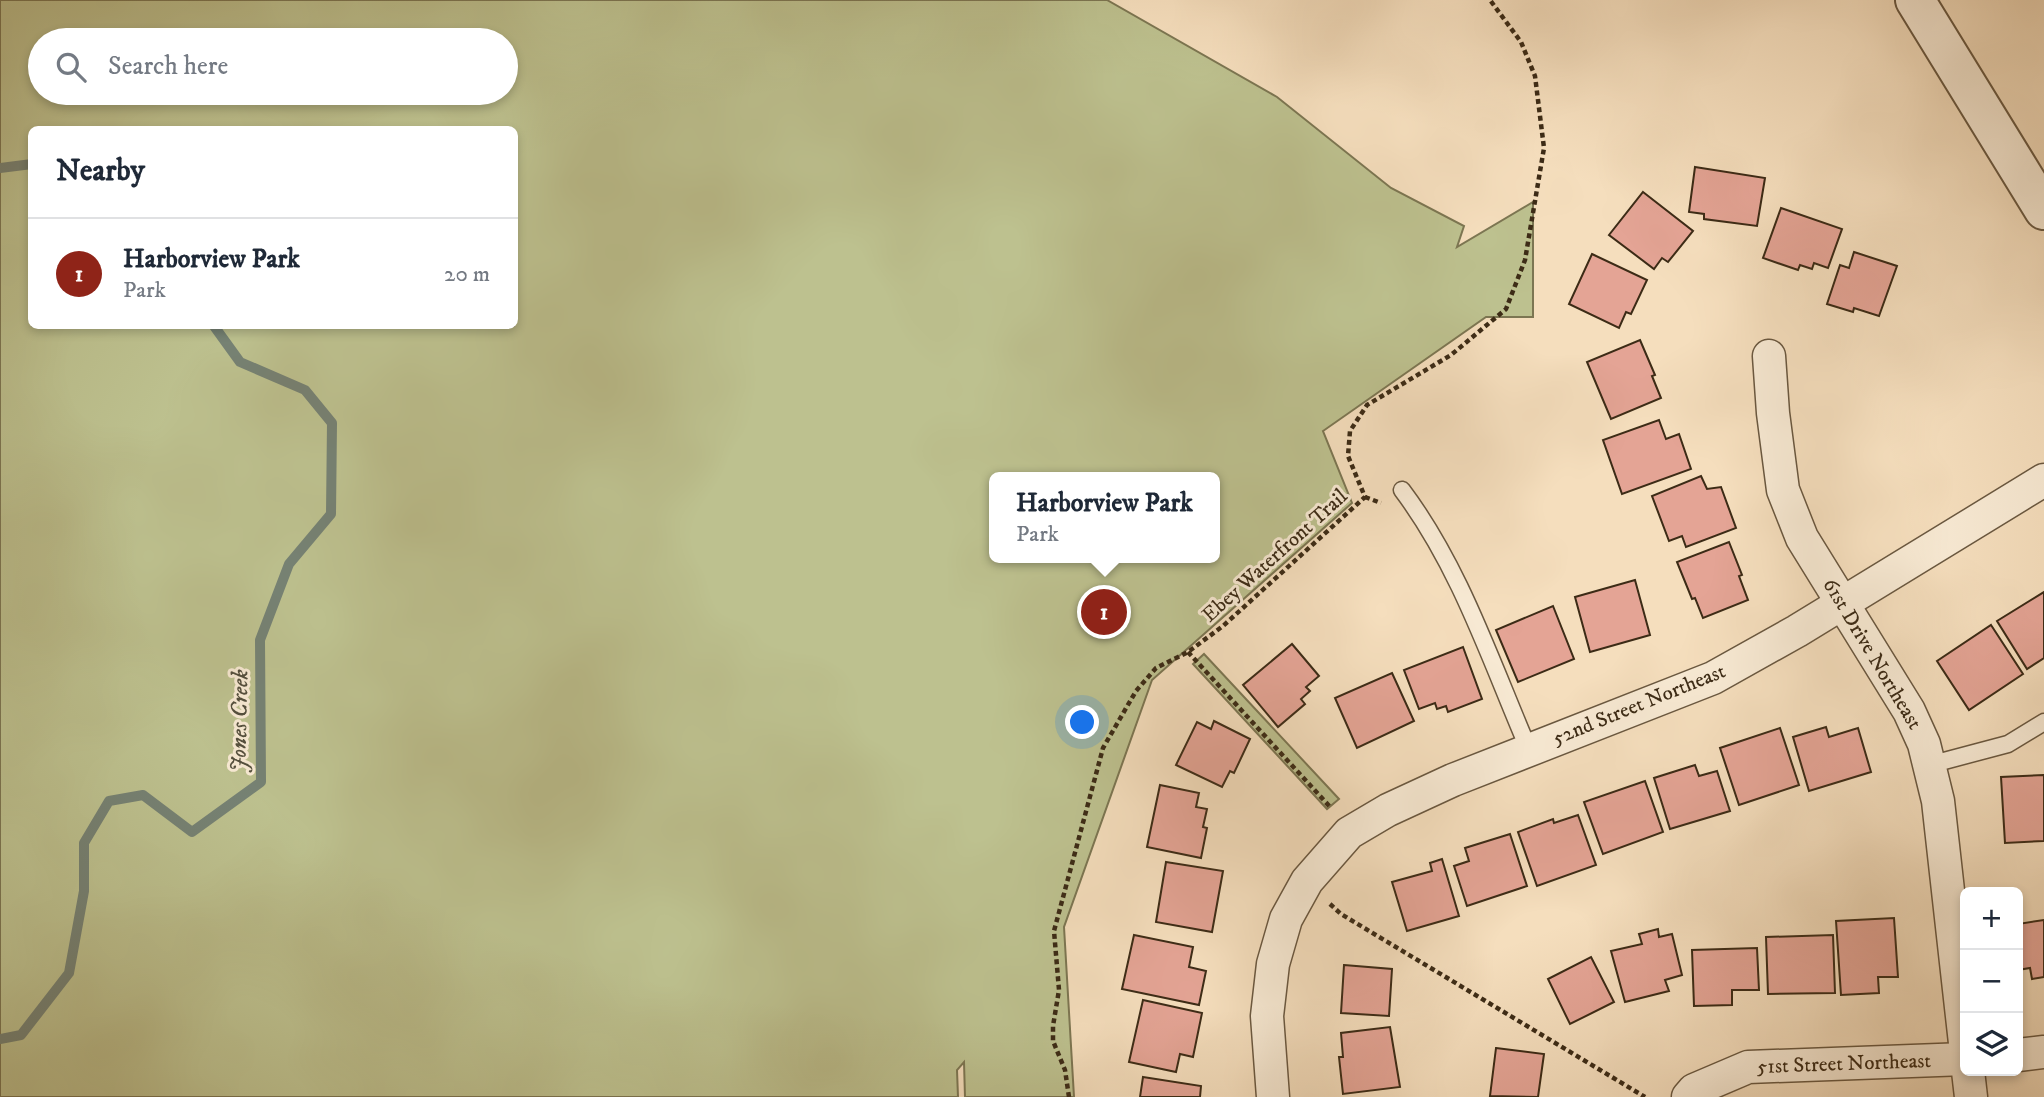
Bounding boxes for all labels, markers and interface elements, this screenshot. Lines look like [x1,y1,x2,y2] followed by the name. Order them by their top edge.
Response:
[28,28,518,105] search box
[52,48,90,86] icon: search
[108,50,228,83] text: Search here
[56,153,145,190] text: Nearby
[123,243,300,276] text: Harborview Park
[75,260,83,289] text: 1
[444,260,490,289] text: 20 m
[123,276,166,305] text: Park
[989,472,1220,563] popup
[1197,483,1354,628] street label: Ebey Waterfront Trail
[1016,487,1193,520] text: Harborview Park
[1016,520,1059,549] text: Park
[1817,574,1928,735] street label: 61st Drive Northeast
[1081,586,1127,638] pin: 1
[1549,658,1730,752] street label: 52nd Street Northeast
[225,669,255,773] water label: Jones Creek
[1065,705,1099,739] your location
[1960,887,2023,1076] map controls
[1960,887,2023,950] button: +
[1960,950,2023,1013] button: −
[1960,1013,2023,1076] button: layers
[1756,1048,1932,1080] street label: 51st Street Northeast

